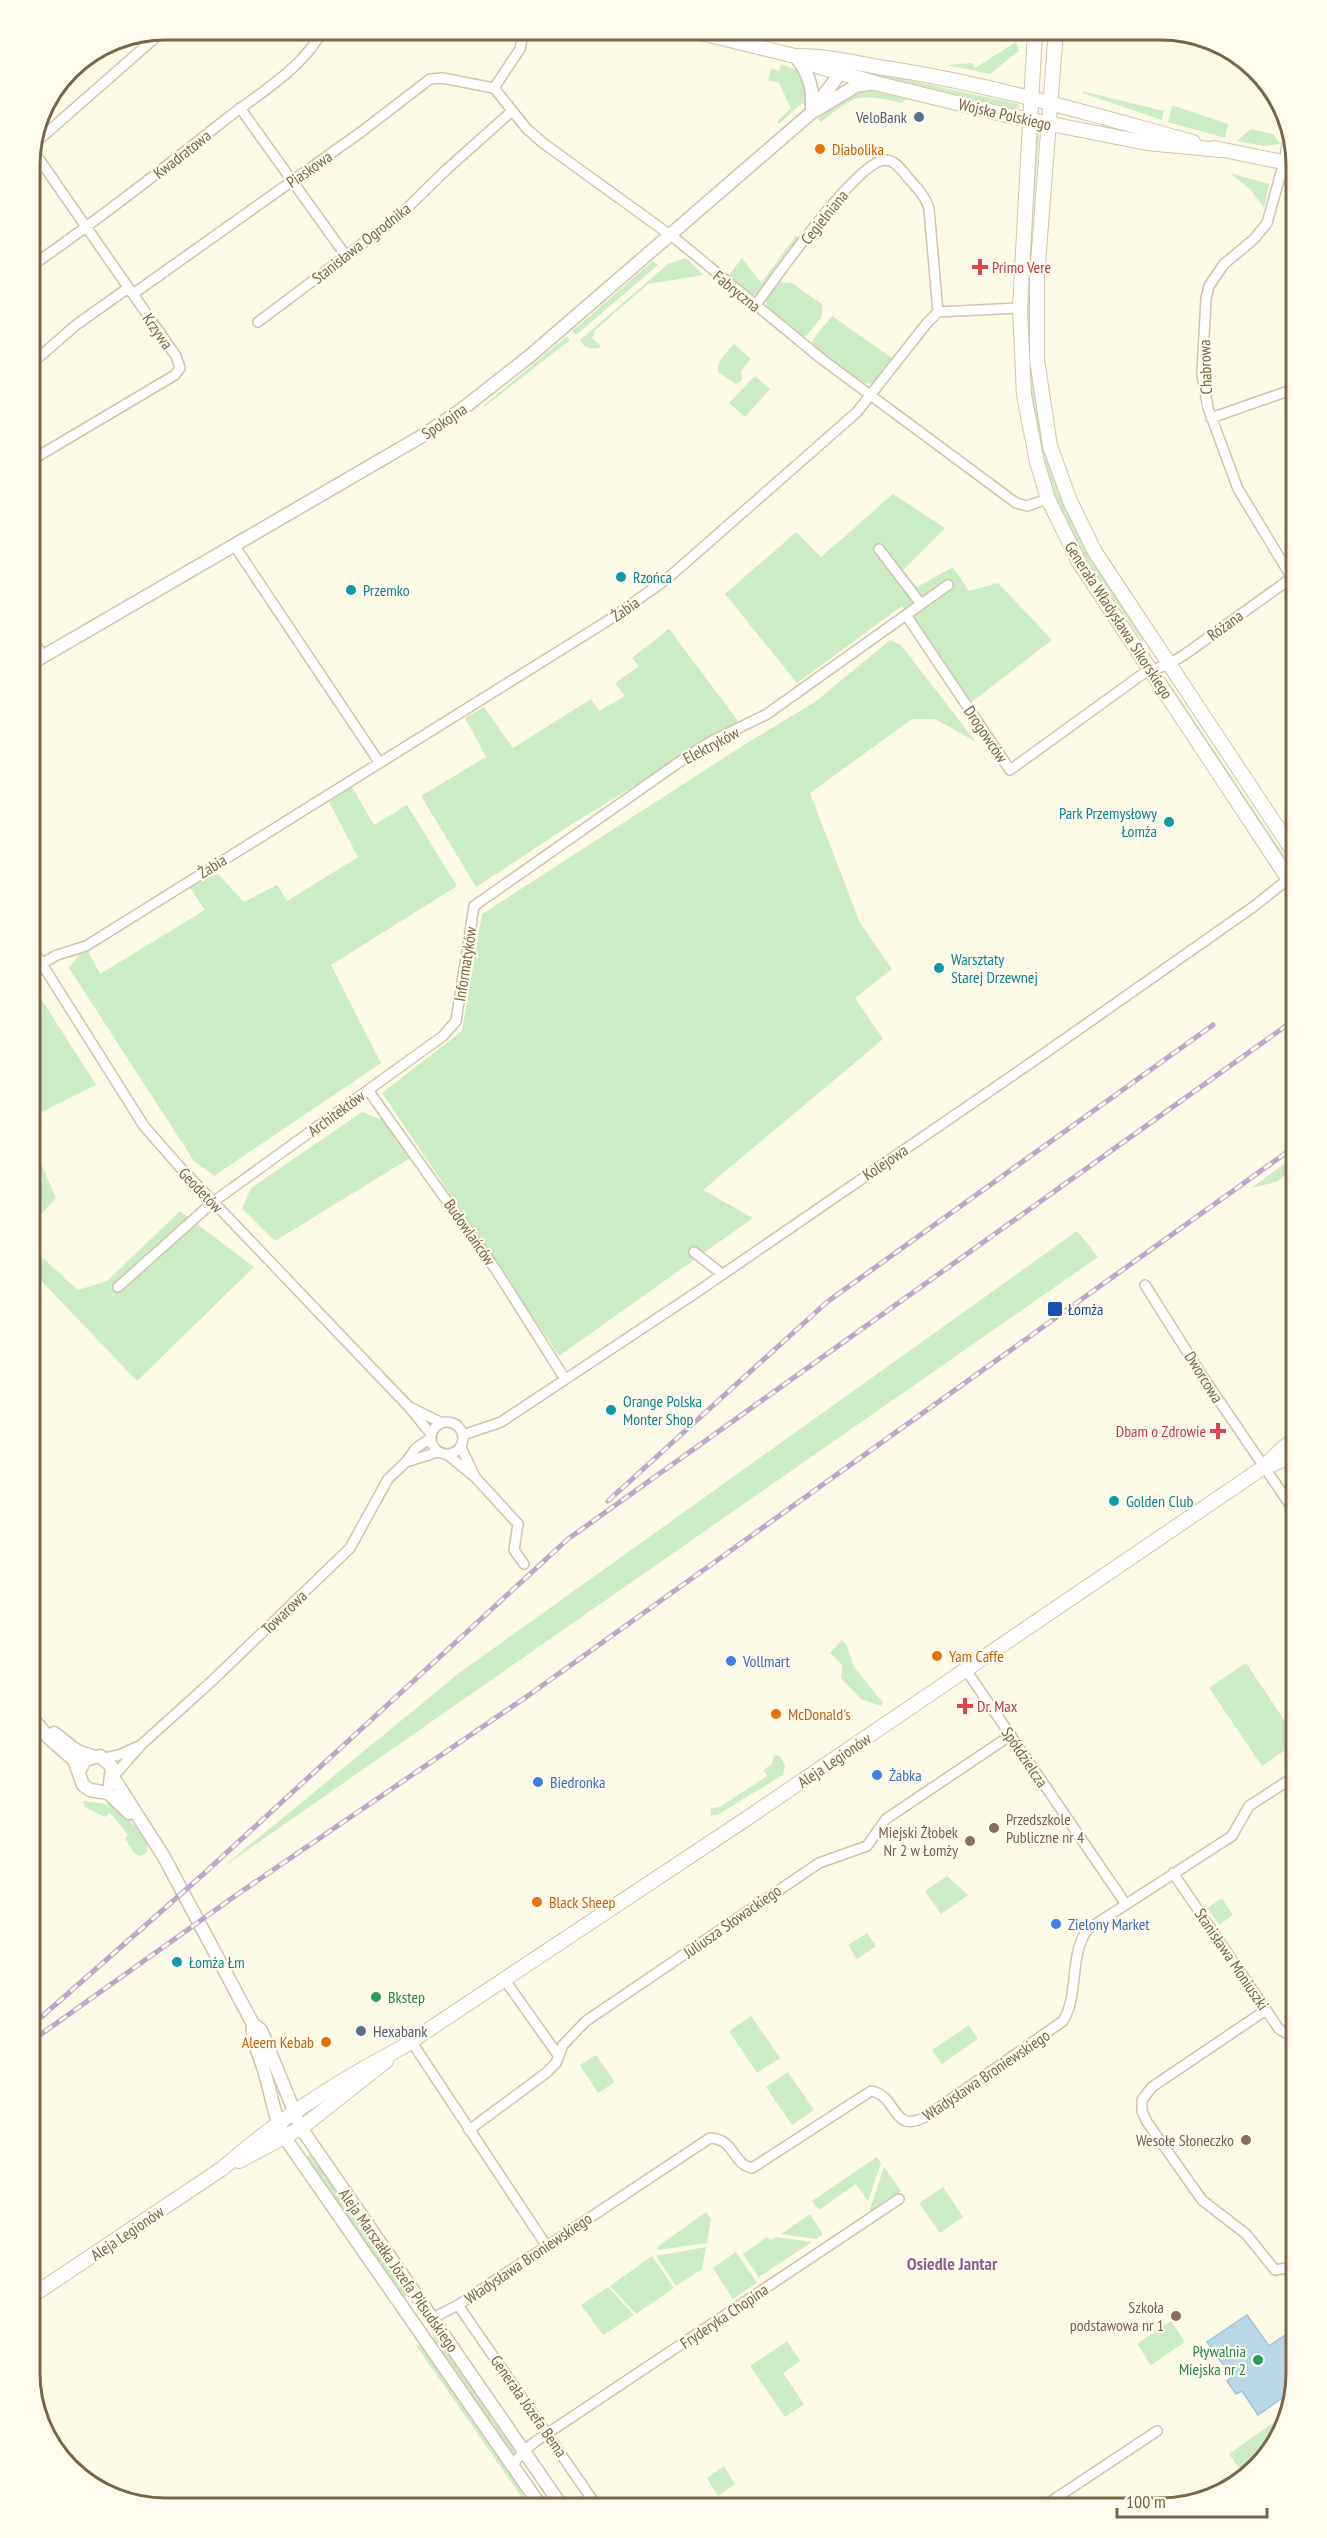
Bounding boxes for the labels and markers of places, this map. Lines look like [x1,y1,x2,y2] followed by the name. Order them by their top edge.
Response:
[855,107,908,127] place label: VeloBank
[912,110,926,124] marker: VeloBank
[832,139,884,159] place label: Diabolika
[813,142,827,156] marker: Diabolika
[992,257,1051,277] place label: Primo Vere
[973,260,987,274] marker: Primo Vere
[633,567,672,587] place label: Rzońca
[614,570,628,584] marker: Rzońca
[363,580,410,600] place label: Przemko
[344,583,358,597] marker: Przemko
[1059,803,1157,841] place label: Park Przemysłowy Łomża
[1162,815,1176,829] marker: Park Przemysłowy Łomża
[951,949,1038,987] place label: Warsztaty Starej Drzewnej
[932,961,946,975] marker: Warsztaty Starej Drzewnej
[1068,1299,1103,1319] place label: Łomża
[1046,1300,1064,1318] marker: Łomża
[623,1391,702,1429] place label: Orange Polska Monter Shop
[604,1403,618,1417] marker: Orange Polska Monter Shop
[1116,1421,1206,1441] place label: Dbam o Zdrowie
[1211,1424,1225,1438] marker: Dbam o Zdrowie
[1126,1491,1193,1511] place label: Golden Club
[1107,1494,1121,1508] marker: Golden Club
[949,1646,1004,1666] place label: Yam Caffe
[930,1649,944,1663] marker: Yam Caffe
[742,1651,791,1671] place label: Vollmart
[724,1654,738,1668] marker: Vollmart
[977,1696,1018,1716] place label: Dr. Max
[958,1699,972,1713] marker: Dr. Max
[788,1704,851,1724] place label: McDonald's
[769,1707,783,1721] marker: McDonald's
[889,1765,922,1785] place label: Żabka
[870,1768,884,1782] marker: Żabka
[550,1772,605,1792] place label: Biedronka
[531,1775,545,1789] marker: Biedronka
[1006,1809,1084,1847] place label: Przedszkole Publiczne nr 4
[987,1821,1001,1835] marker: Przedszkole Publiczne nr 4
[879,1822,959,1860] place label: Miejski Żłobek Nr 2 w Łomży
[963,1834,977,1848] marker: Miejski Żłobek Nr 2 w Łomży
[549,1892,616,1912] place label: Black Sheep
[530,1895,544,1909] marker: Black Sheep
[1068,1914,1150,1934] place label: Zielony Market
[1049,1917,1063,1931] marker: Zielony Market
[189,1952,245,1972] place label: Łomża Łm
[170,1955,184,1969] marker: Łomża Łm
[388,1987,425,2007] place label: Bkstep
[369,1990,383,2004] marker: Bkstep
[373,2021,428,2041] place label: Hexabank
[354,2024,368,2038] marker: Hexabank
[242,2032,314,2052] place label: Aleem Kebab
[319,2035,333,2049] marker: Aleem Kebab
[1136,2130,1234,2150] place label: Wesołe Słoneczko
[1239,2133,1253,2147] marker: Wesołe Słoneczko
[1070,2297,1164,2335] place label: Szkoła podstawowa nr 1
[1169,2309,1183,2323] marker: Szkoła podstawowa nr 1
[1179,2341,1246,2379] place label: Pływalnia Miejska nr 2
[1251,2353,1265,2367] marker: Pływalnia Miejska nr 2

